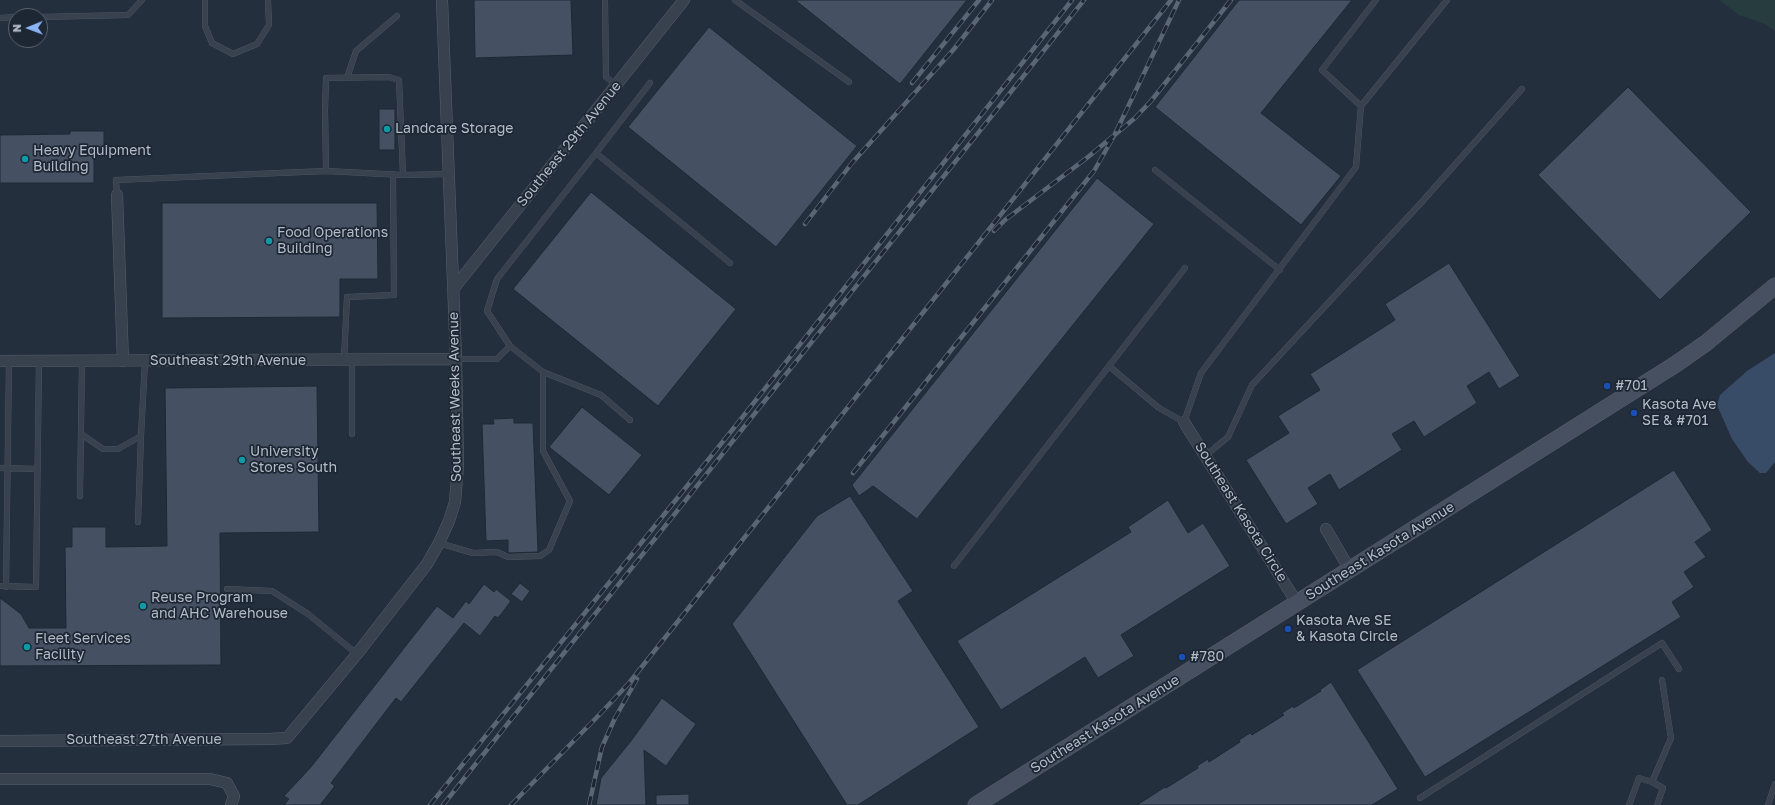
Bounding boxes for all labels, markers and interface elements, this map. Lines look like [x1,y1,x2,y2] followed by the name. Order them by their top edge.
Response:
[8,8,48,48] north arrow
[10,24,23,33] text: N
[513,78,625,210] street label: Southeast 29th Avenue
[395,121,513,137] place label: Landcare Storage
[382,124,392,134] marker: Landcare Storage
[33,143,151,176] place label: Heavy Equipment Building
[20,154,30,164] marker: Heavy Equipment Building
[277,225,388,258] place label: Food Operations Building
[264,236,274,246] marker: Food Operations Building
[445,312,465,482] street label: Southeast Weeks Avenue
[150,353,306,369] street label: Southeast 29th Avenue
[1615,378,1647,394] place label: #701
[1602,381,1612,391] marker: #701
[1642,397,1716,430] place label: Kasota Ave SE & #701
[1629,408,1639,418] marker: Kasota Ave SE & #701
[1191,439,1291,585] street label: Southeast Kasota Circle
[250,444,337,476] place label: University Stores South
[237,455,247,465] marker: University Stores South
[1303,498,1457,604] street label: Southeast Kasota Avenue
[151,590,288,622] place label: Reuse Program and AHC Warehouse
[138,601,148,611] marker: Reuse Program and AHC Warehouse
[1296,613,1398,646] place label: Kasota Ave SE & Kasota Circle
[1283,624,1293,634] marker: Kasota Ave SE & Kasota Circle
[35,631,131,664] place label: Fleet Services Facility
[22,642,32,652] marker: Fleet Services Facility
[1190,649,1224,665] place label: #780
[1177,652,1187,662] marker: #780
[1028,671,1182,777] street label: Southeast Kasota Avenue
[66,732,222,748] street label: Southeast 27th Avenue

